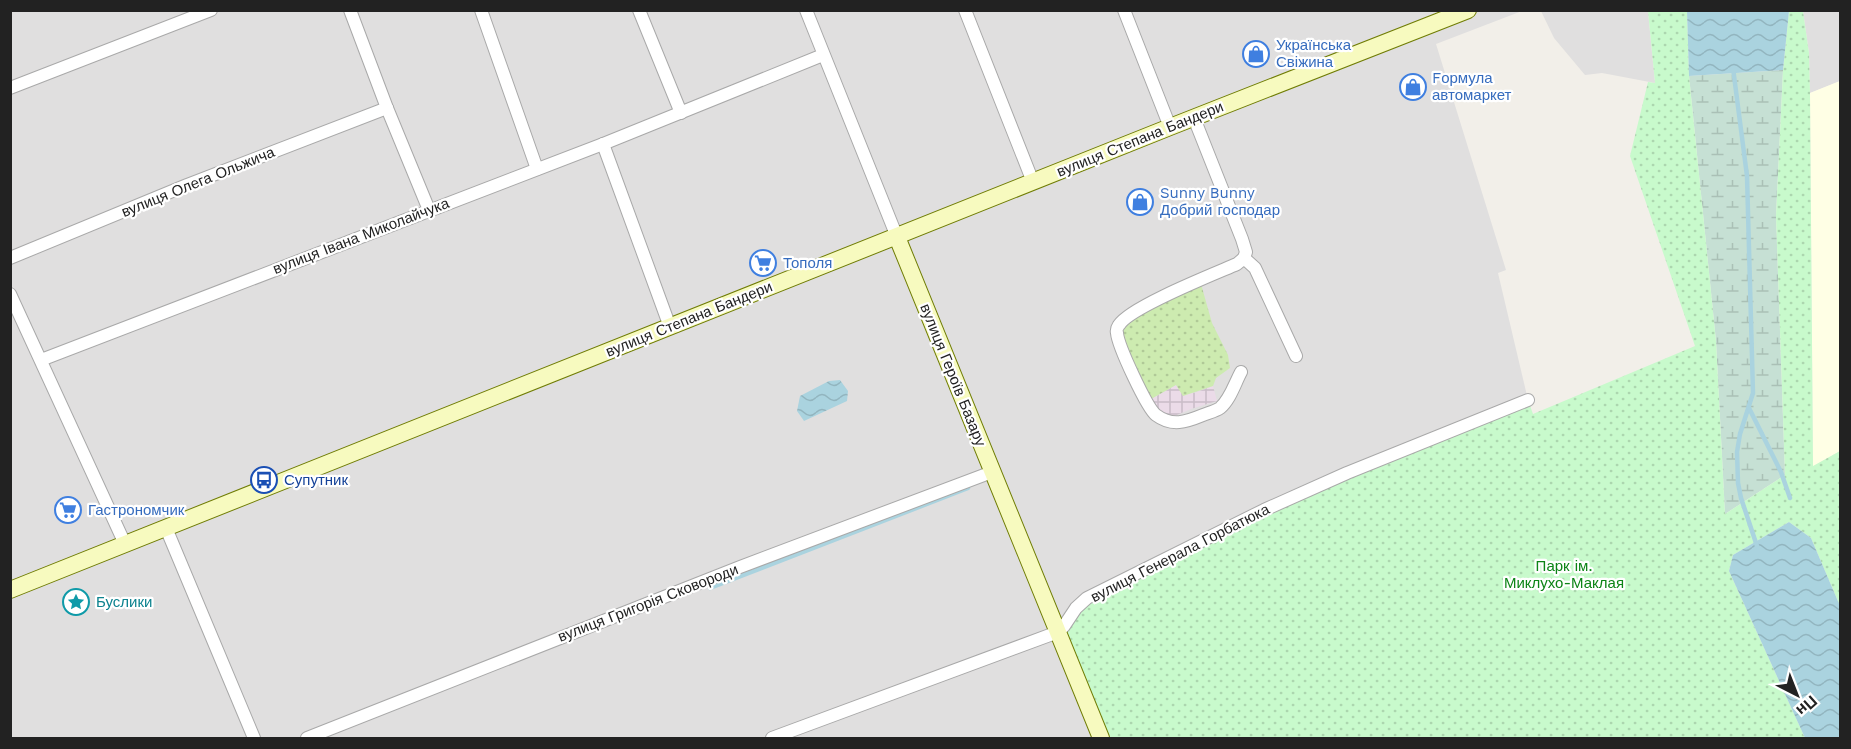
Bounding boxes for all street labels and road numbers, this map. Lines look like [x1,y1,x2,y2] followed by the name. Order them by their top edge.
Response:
[1054,97,1226,181] street label: вулиця Степана Бандери
[119,143,278,221] street label: вулиця Олега Ольжича
[270,194,452,278] street label: вулиця Івана Миколайчука
[603,277,775,361] street label: вулиця Степана Бандери
[916,301,990,449] street label: вулиця Героїв Базару
[1088,500,1273,606] street label: вулиця Генерала Горбатюка
[555,560,741,646] street label: вулиця Григорія Сковороди

